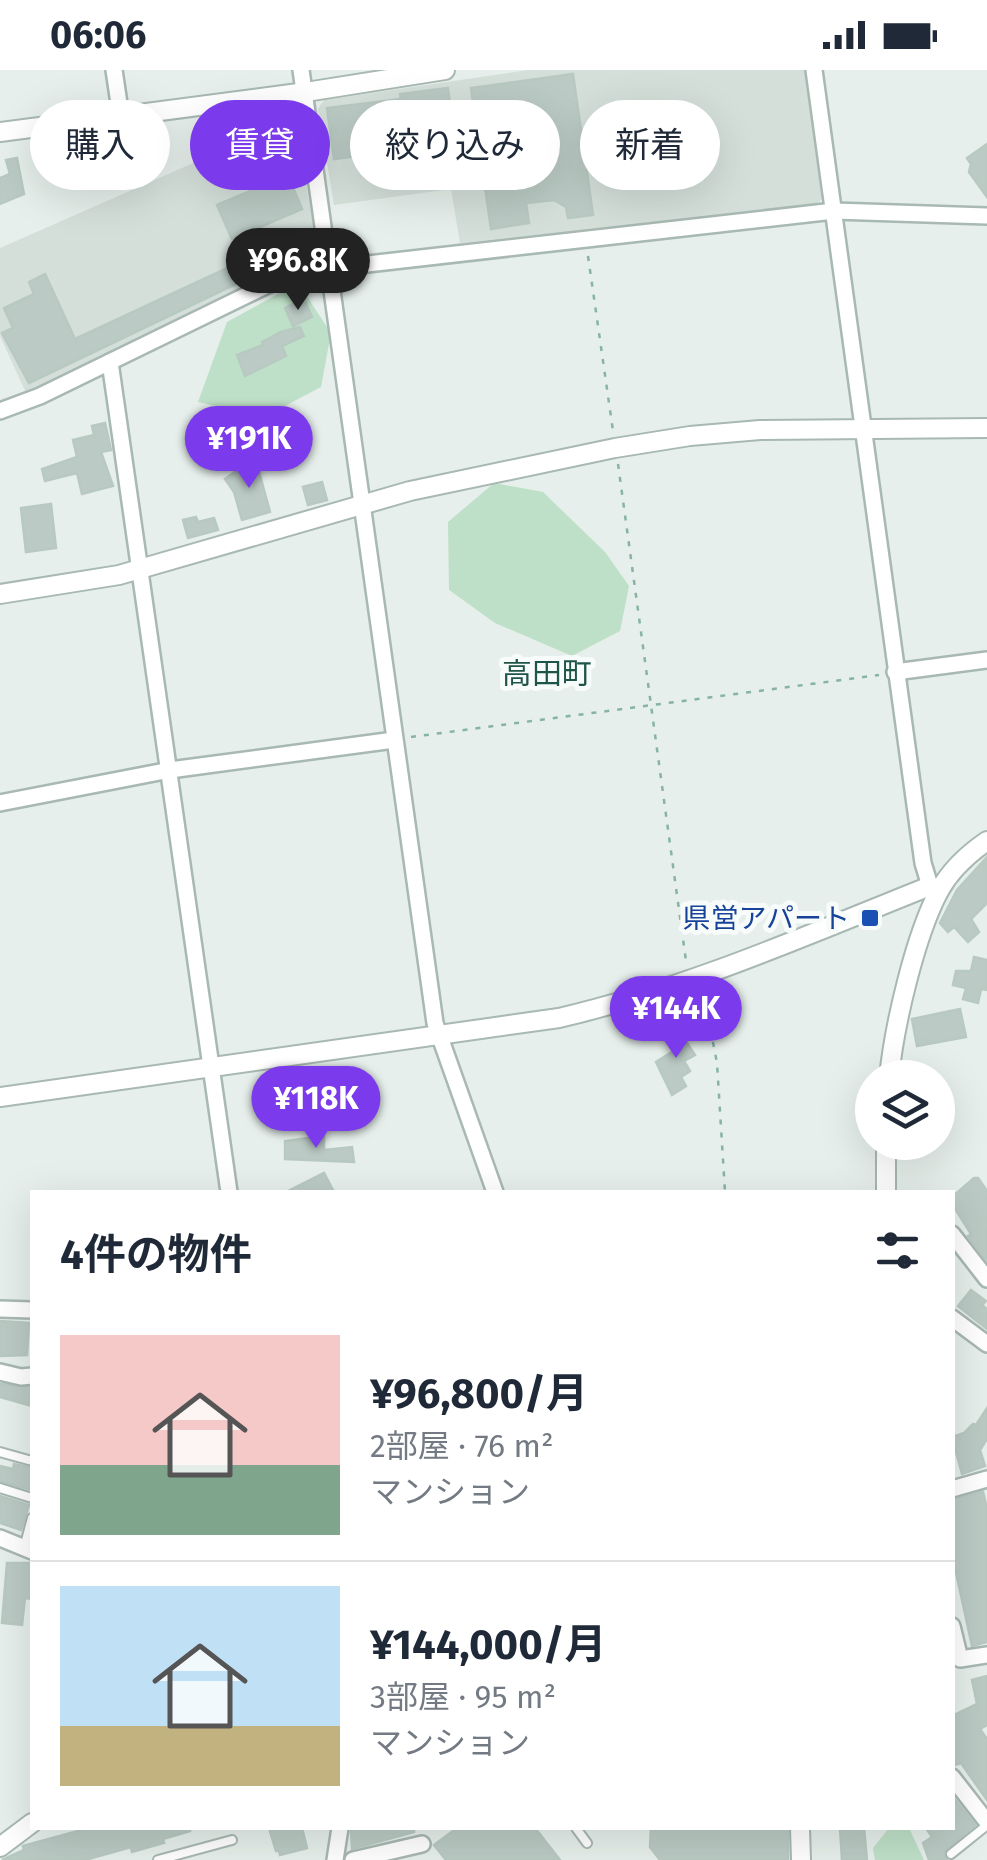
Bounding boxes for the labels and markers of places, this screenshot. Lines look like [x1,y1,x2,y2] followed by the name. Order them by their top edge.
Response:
[217,228,379,313] pin: ¥96.8K
[179,406,319,491] pin: ¥191K
[683,902,850,935] place label: 県営アパート
[859,907,881,929] marker: 県営アパート
[606,976,746,1061] pin: ¥144K
[246,1066,386,1151] pin: ¥118K

